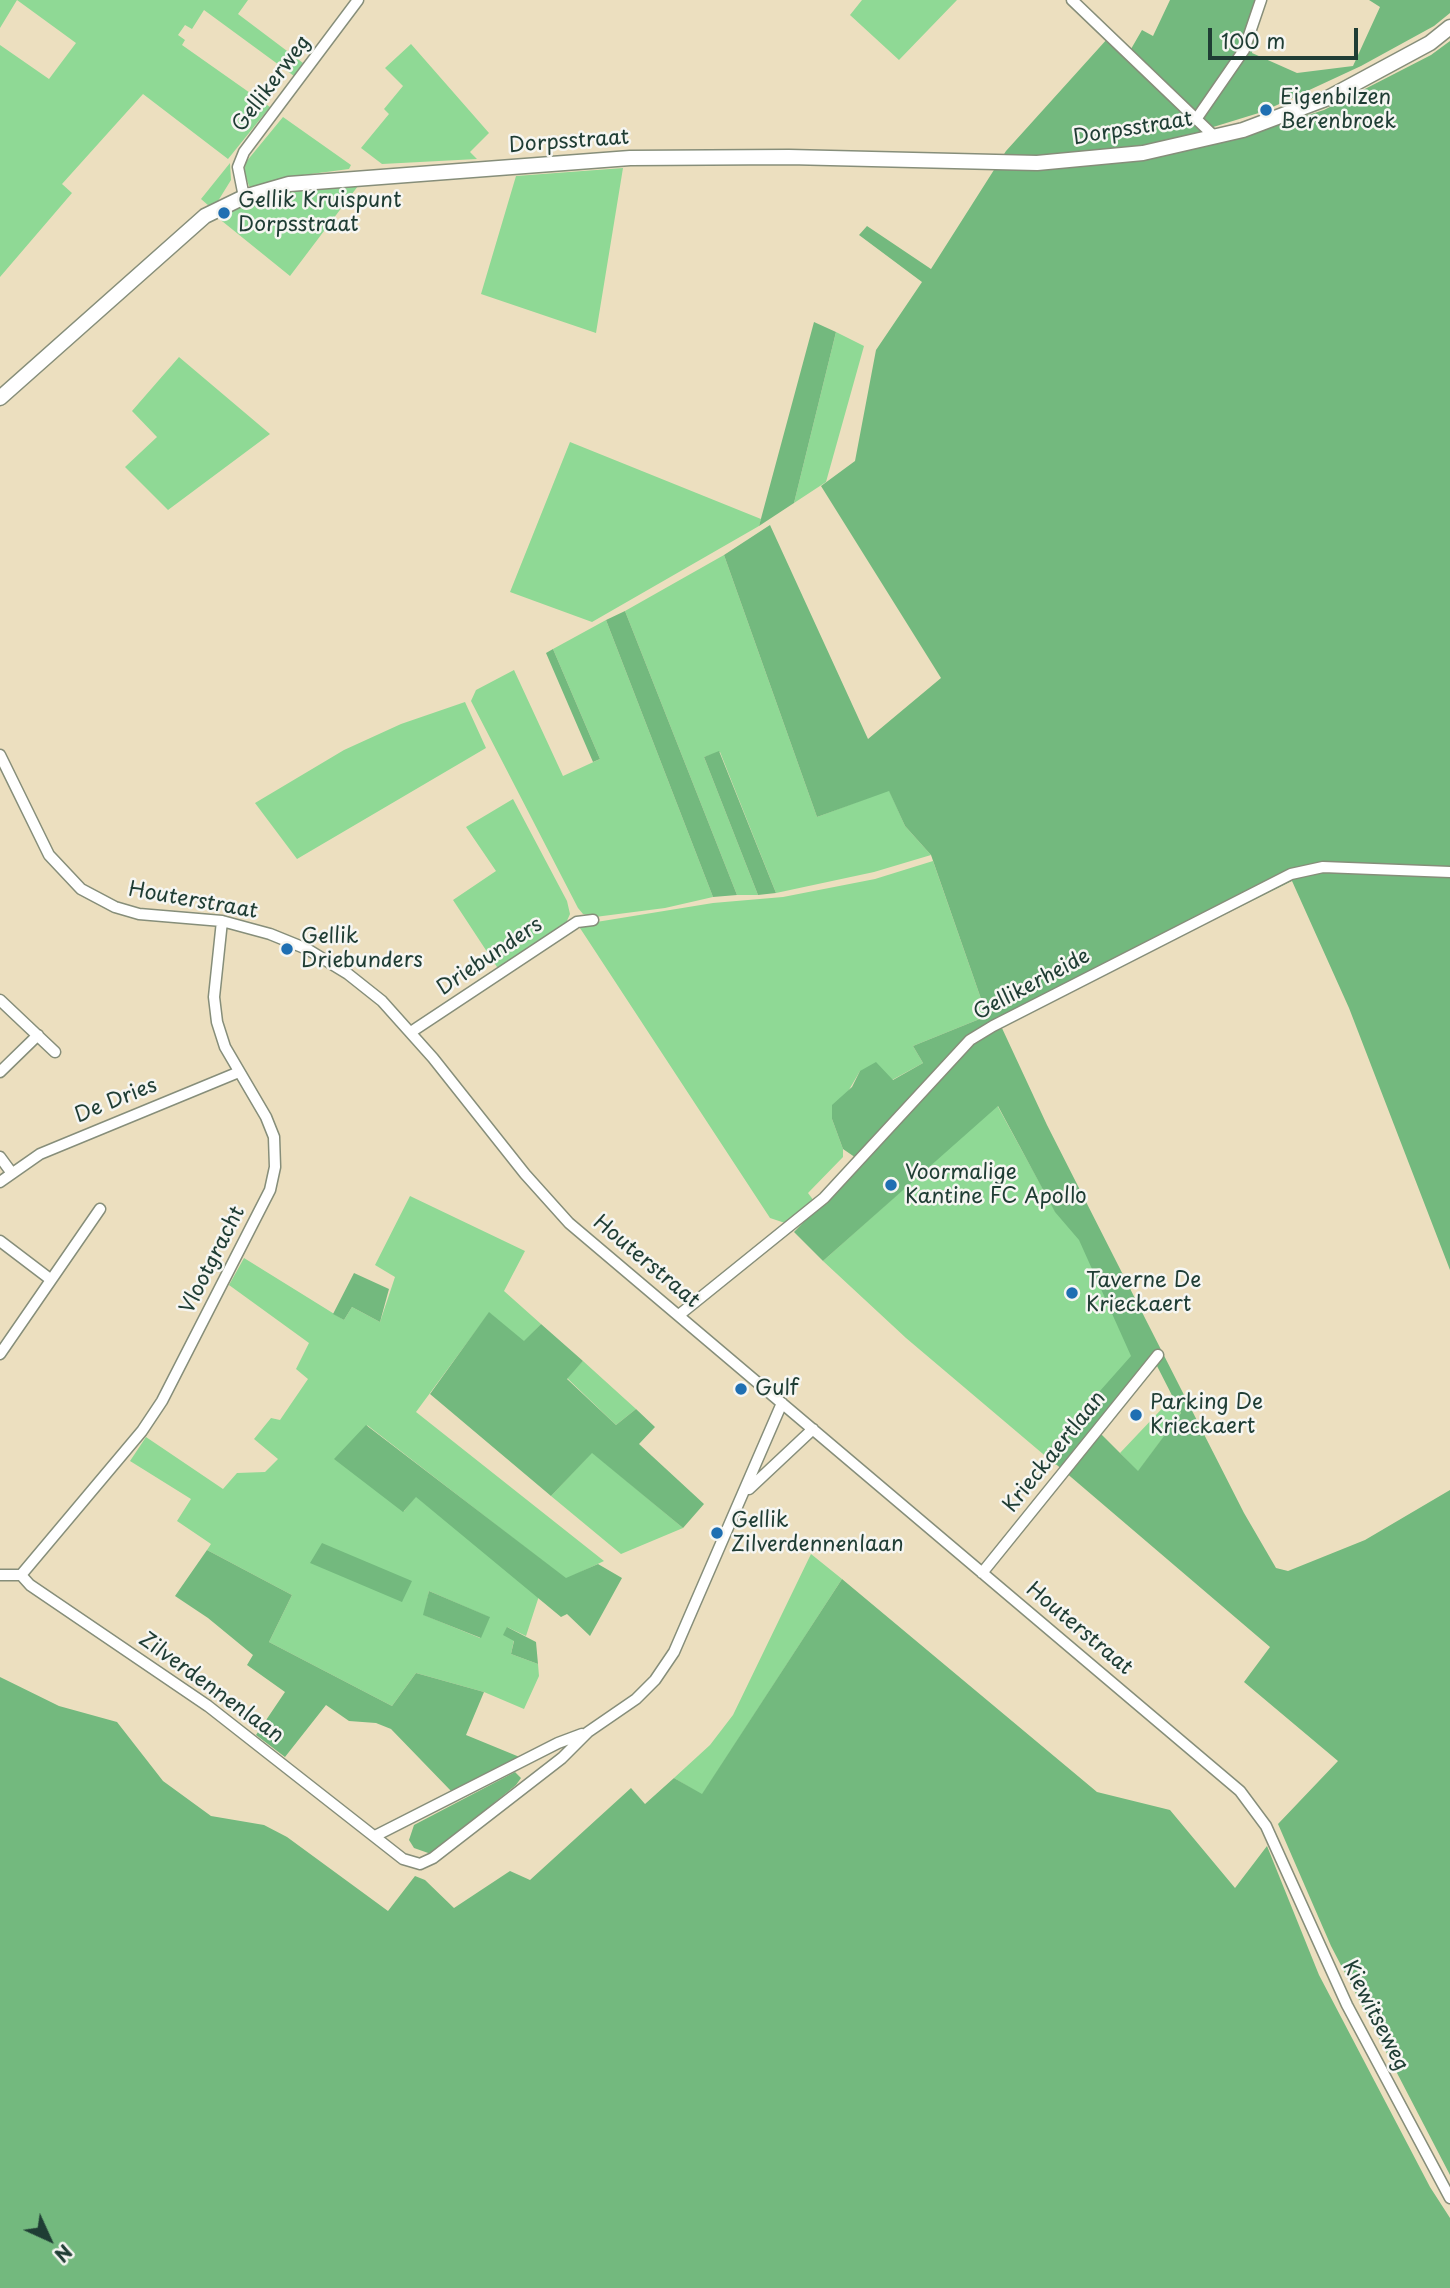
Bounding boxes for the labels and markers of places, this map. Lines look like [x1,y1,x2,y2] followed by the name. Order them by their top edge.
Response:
[1280,85,1396,135] place label: Eigenbilzen Berenbroek
[1258,102,1274,118] marker: Eigenbilzen Berenbroek
[238,188,402,238] place label: Gellik Kruispunt Dorpsstraat
[216,205,232,221] marker: Gellik Kruispunt Dorpsstraat
[301,924,423,974] place label: Gellik Driebunders
[279,941,295,957] marker: Gellik Driebunders
[905,1160,1087,1210] place label: Voormalige Kantine FC Apollo
[883,1177,899,1193] marker: Voormalige Kantine FC Apollo
[1086,1268,1201,1318] place label: Taverne De Krieckaert
[1064,1285,1080,1301] marker: Taverne De Krieckaert
[755,1376,798,1402] place label: Gulf
[733,1381,749,1397] marker: Gulf
[1150,1390,1263,1440] place label: Parking De Krieckaert
[1128,1407,1144,1423] marker: Parking De Krieckaert
[731,1508,904,1558] place label: Gellik Zilverdennenlaan
[709,1525,725,1541] marker: Gellik Zilverdennenlaan

